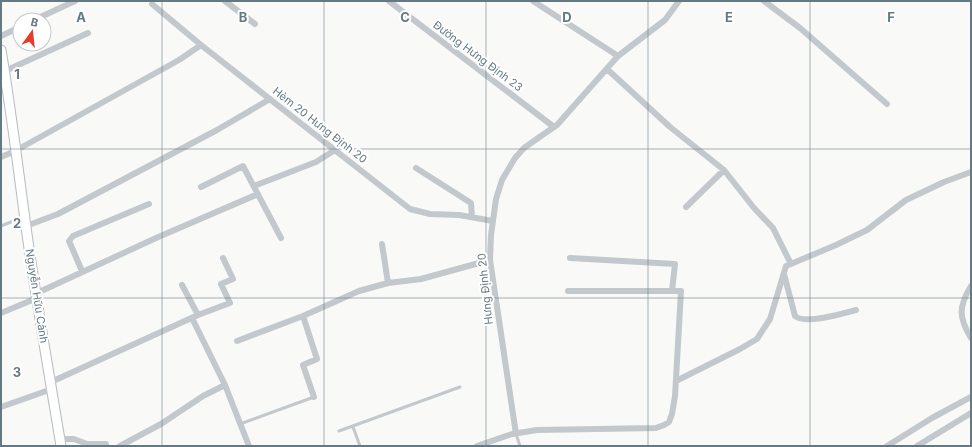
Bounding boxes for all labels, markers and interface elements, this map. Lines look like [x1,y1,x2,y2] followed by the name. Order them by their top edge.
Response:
[76,9,86,25] text: A
[239,9,248,25] text: B
[400,9,410,25] text: C
[562,9,572,25] text: D
[725,9,733,25] text: E
[887,9,895,25] text: F
[12,12,52,52] north arrow
[29,15,40,30] text: B
[430,18,526,94] street label: Đường Hưng Định 23
[14,66,20,82] text: 1
[270,84,370,166] street label: Hẻm 20 Hưng Định 20
[13,215,21,231] text: 2
[23,248,52,344] street label: Nguyễn Hữu Cảnh
[474,253,496,325] street label: Hưng Định 20
[13,364,21,380] text: 3

